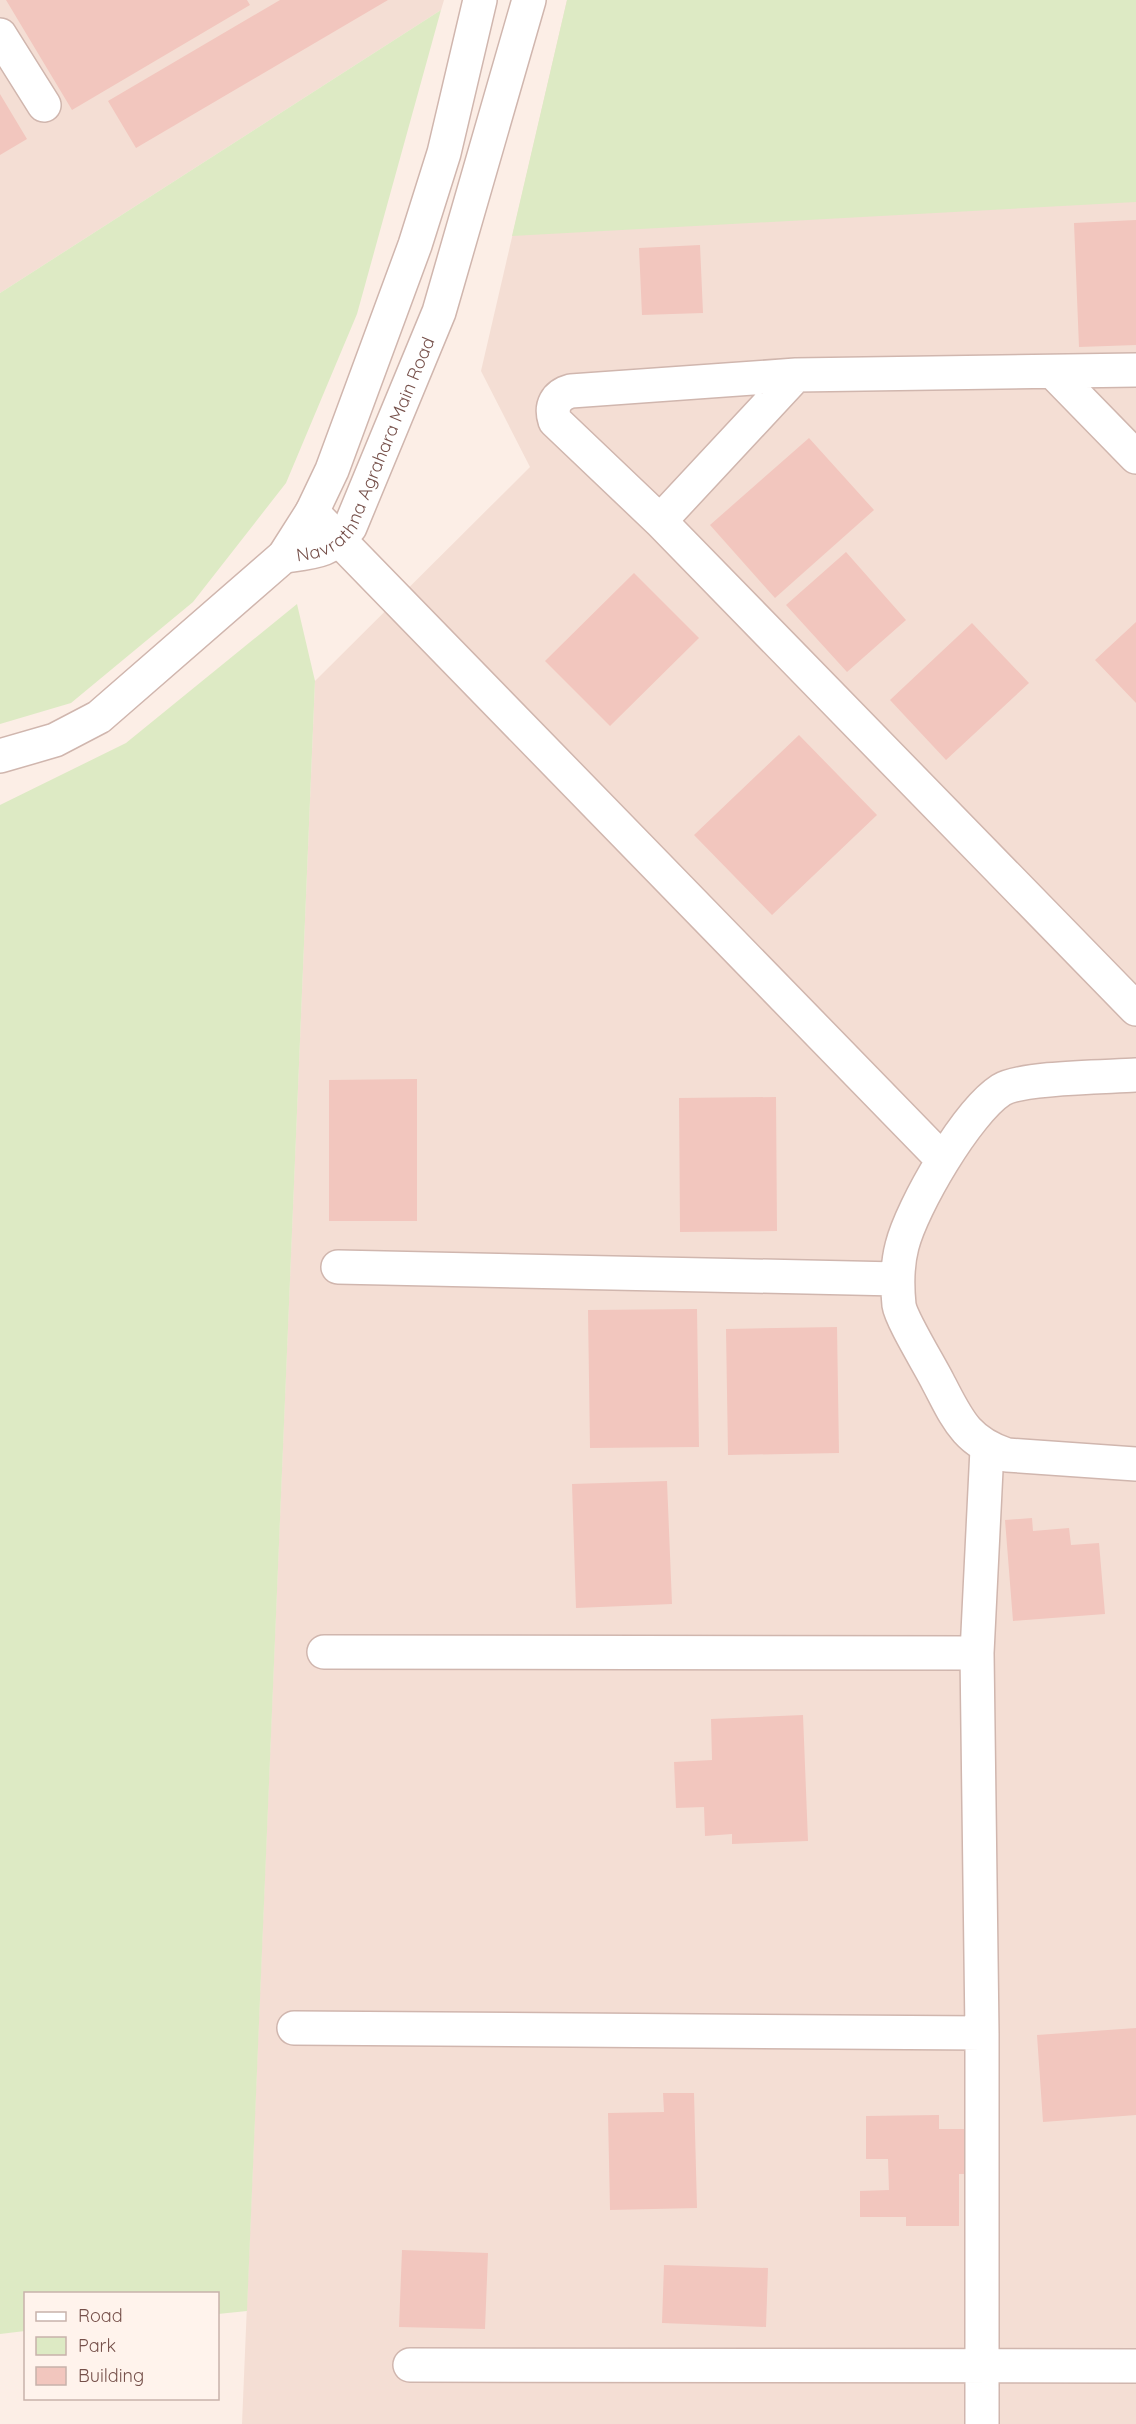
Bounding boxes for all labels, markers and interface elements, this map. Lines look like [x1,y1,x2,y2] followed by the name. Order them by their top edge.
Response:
[295,333,439,566] street label: Navrathna Agrahara Main Road
[24,2292,219,2400] legend
[78,2304,123,2327] text: Road
[78,2334,116,2357] text: Park
[78,2364,144,2387] text: Building

